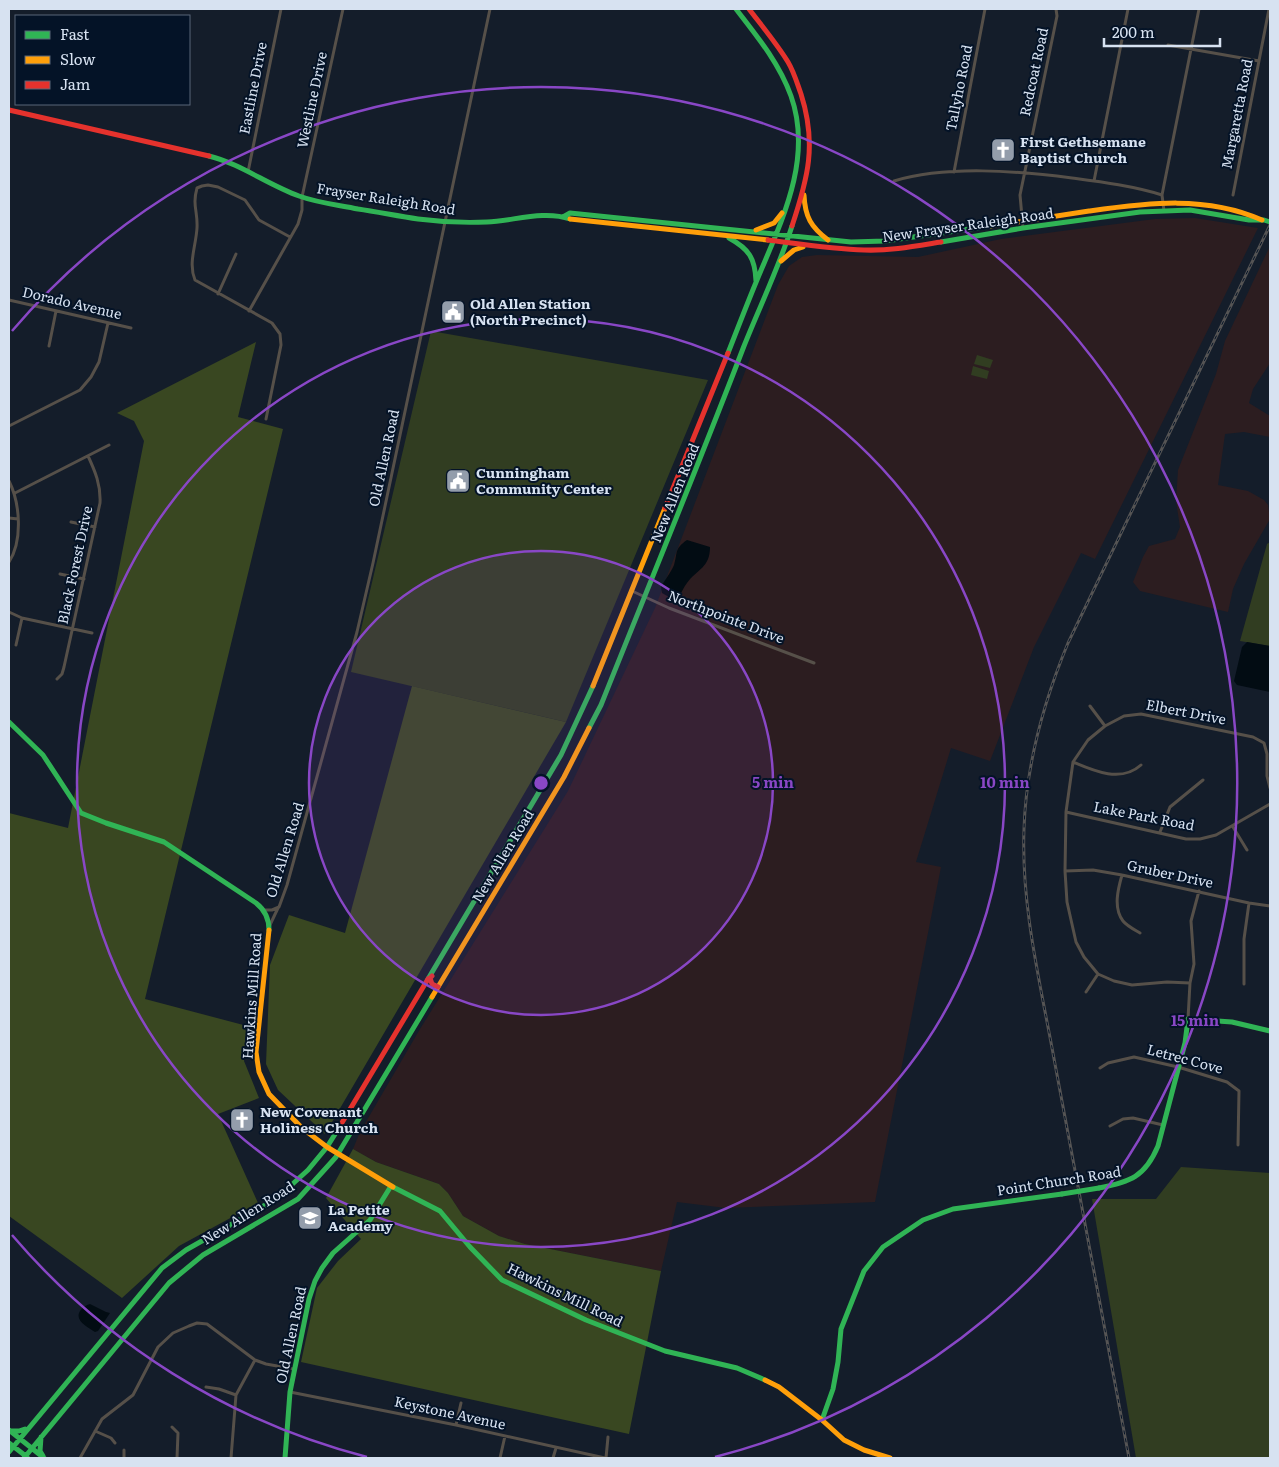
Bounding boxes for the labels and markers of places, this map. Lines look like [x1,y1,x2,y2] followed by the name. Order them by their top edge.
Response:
[1020,131,1146,167] place label: First Gethsemane Baptist Church
[990,137,1016,163] church icon: First Gethsemane Baptist Church
[470,293,591,329] place label: Old Allen Station (North Precinct)
[440,299,466,325] public building icon: Old Allen Station (North Precinct)
[476,462,612,498] place label: Cunningham Community Center
[445,468,471,494] public building icon: Cunningham Community Center
[532,774,550,792] centre of rings
[260,1101,378,1137] place label: New Covenant Holiness Church
[229,1107,255,1133] church icon: New Covenant Holiness Church
[328,1199,393,1235] place label: La Petite Academy
[297,1205,323,1231] school or university icon: La Petite Academy

